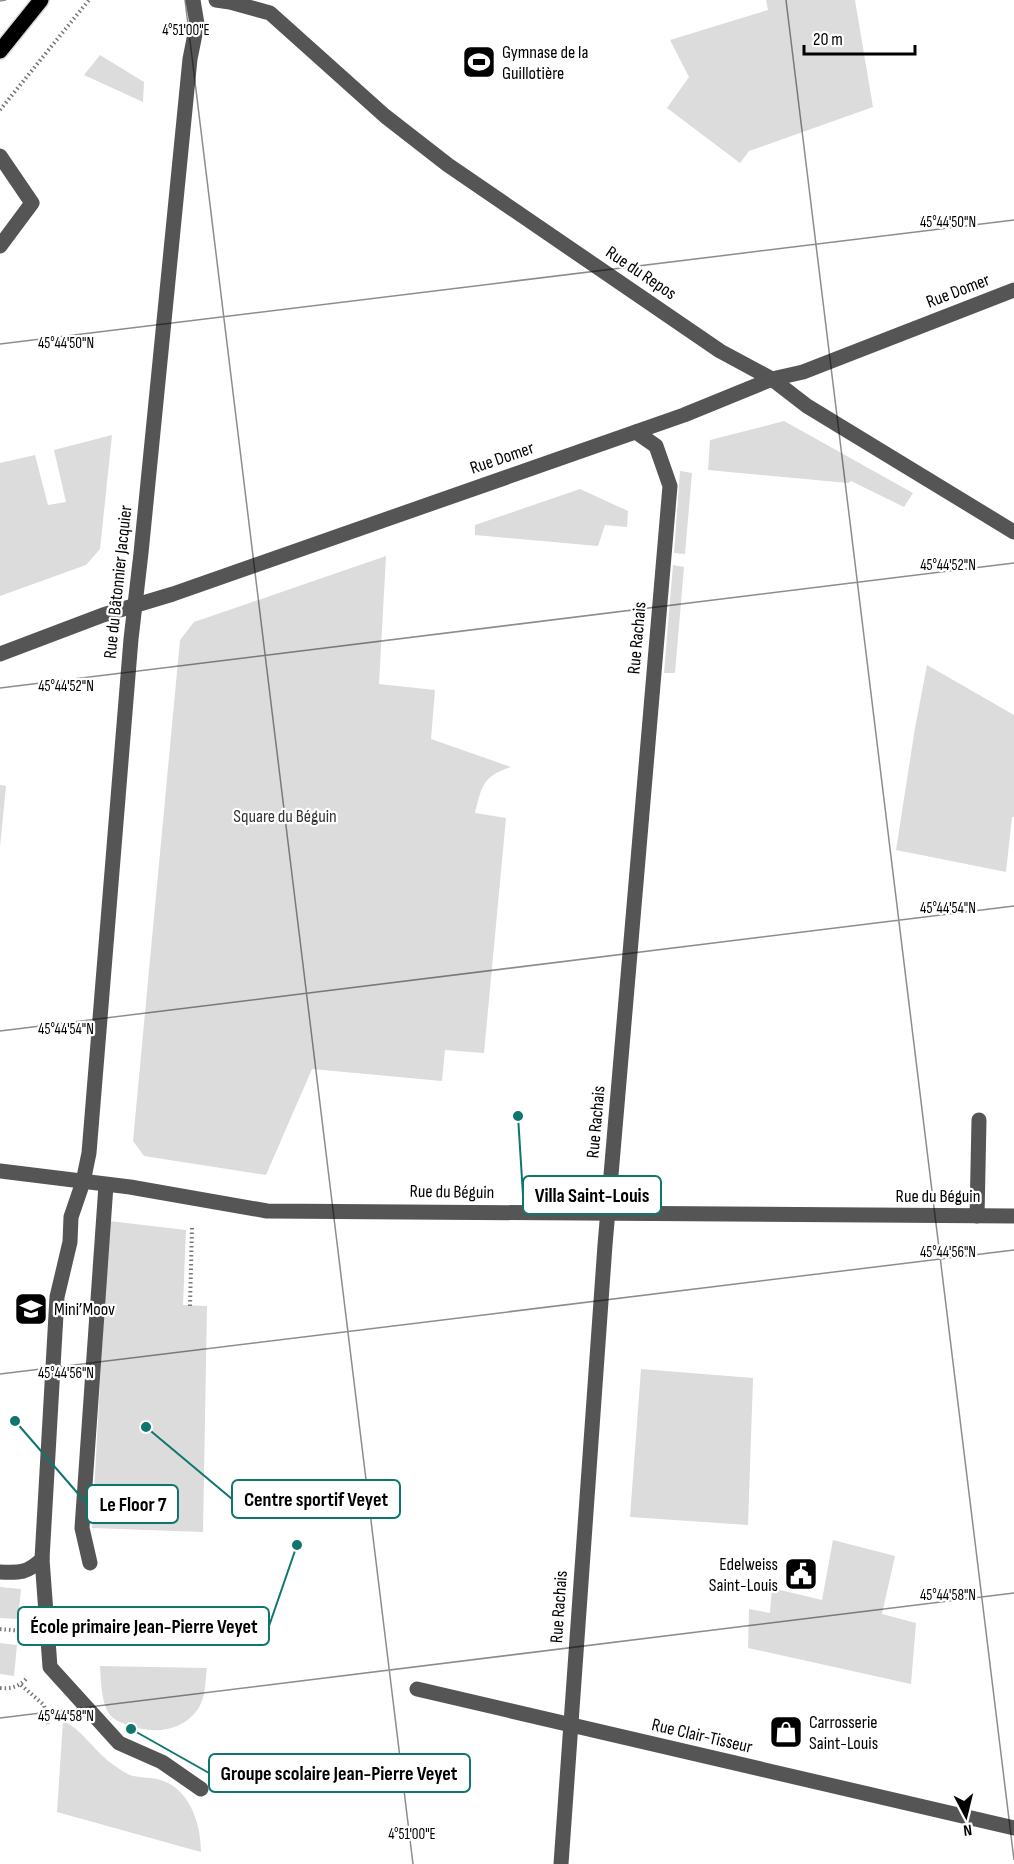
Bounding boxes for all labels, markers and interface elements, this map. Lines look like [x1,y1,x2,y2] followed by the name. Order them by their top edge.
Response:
[804,18,915,56] scale bar
[162,21,210,40] text: 4°51'00"E
[813,29,843,50] text: 20 m
[502,42,588,84] place label: Gymnase de la Guillotière
[461,44,497,80] sports icon: Gymnase de la Guillotière
[920,213,976,232] text: 45°44'50"N
[602,242,680,304] street label: Rue du Repos
[923,269,993,313] street label: Rue Domer
[38,334,94,353] text: 45°44'50"N
[467,437,537,479] street label: Rue Domer
[99,504,137,660] street label: Rue du Bâtonnier Jacquier
[920,556,976,575] text: 45°44'52"N
[623,601,651,675] street label: Rue Rachais
[38,677,94,696] text: 45°44'52"N
[233,806,337,827] park label: Square du Béguin
[920,899,976,918] text: 45°44'54"N
[38,1020,94,1039] text: 45°44'54"N
[582,1085,610,1159] street label: Rue Rachais
[523,1176,661,1214] callout: Villa Saint-Louis
[409,1181,495,1203] street label: Rue du Béguin
[535,1184,650,1208] text: Villa Saint-Louis
[896,1186,980,1207] street label: Rue du Béguin
[920,1243,976,1262] text: 45°44'56"N
[13,1291,49,1327] school or university icon: Mini’Moov
[54,1299,115,1320] place label: Mini’Moov
[38,1364,94,1383] text: 45°44'56"N
[232,1480,400,1518] callout: Centre sportif Veyet
[87,1485,178,1523] callout: Le Floor 7
[244,1488,388,1512] text: Centre sportif Veyet
[99,1493,167,1517] text: Le Floor 7
[709,1554,778,1596] place label: Edelweiss Saint-Louis
[783,1556,819,1592] public building icon: Edelweiss Saint-Louis
[546,1570,572,1644] street label: Rue Rachais
[920,1586,976,1605] text: 45°44'58"N
[18,1607,269,1645] callout: École primaire Jean-Pierre Veyet
[30,1615,258,1639] text: École primaire Jean-Pierre Veyet
[38,1707,94,1726] text: 45°44'58"N
[809,1712,878,1754] place label: Carrosserie Saint-Louis
[650,1714,754,1758] street label: Rue Clair-Tisseur
[768,1714,804,1750] shop icon: Carrosserie Saint-Louis
[209,1754,470,1792] callout: Groupe scolaire Jean-Pierre Veyet
[221,1762,458,1786] text: Groupe scolaire Jean-Pierre Veyet
[936,1786,996,1846] north arrow
[962,1819,973,1839] text: N
[388,1825,436,1844] text: 4°51'00"E

